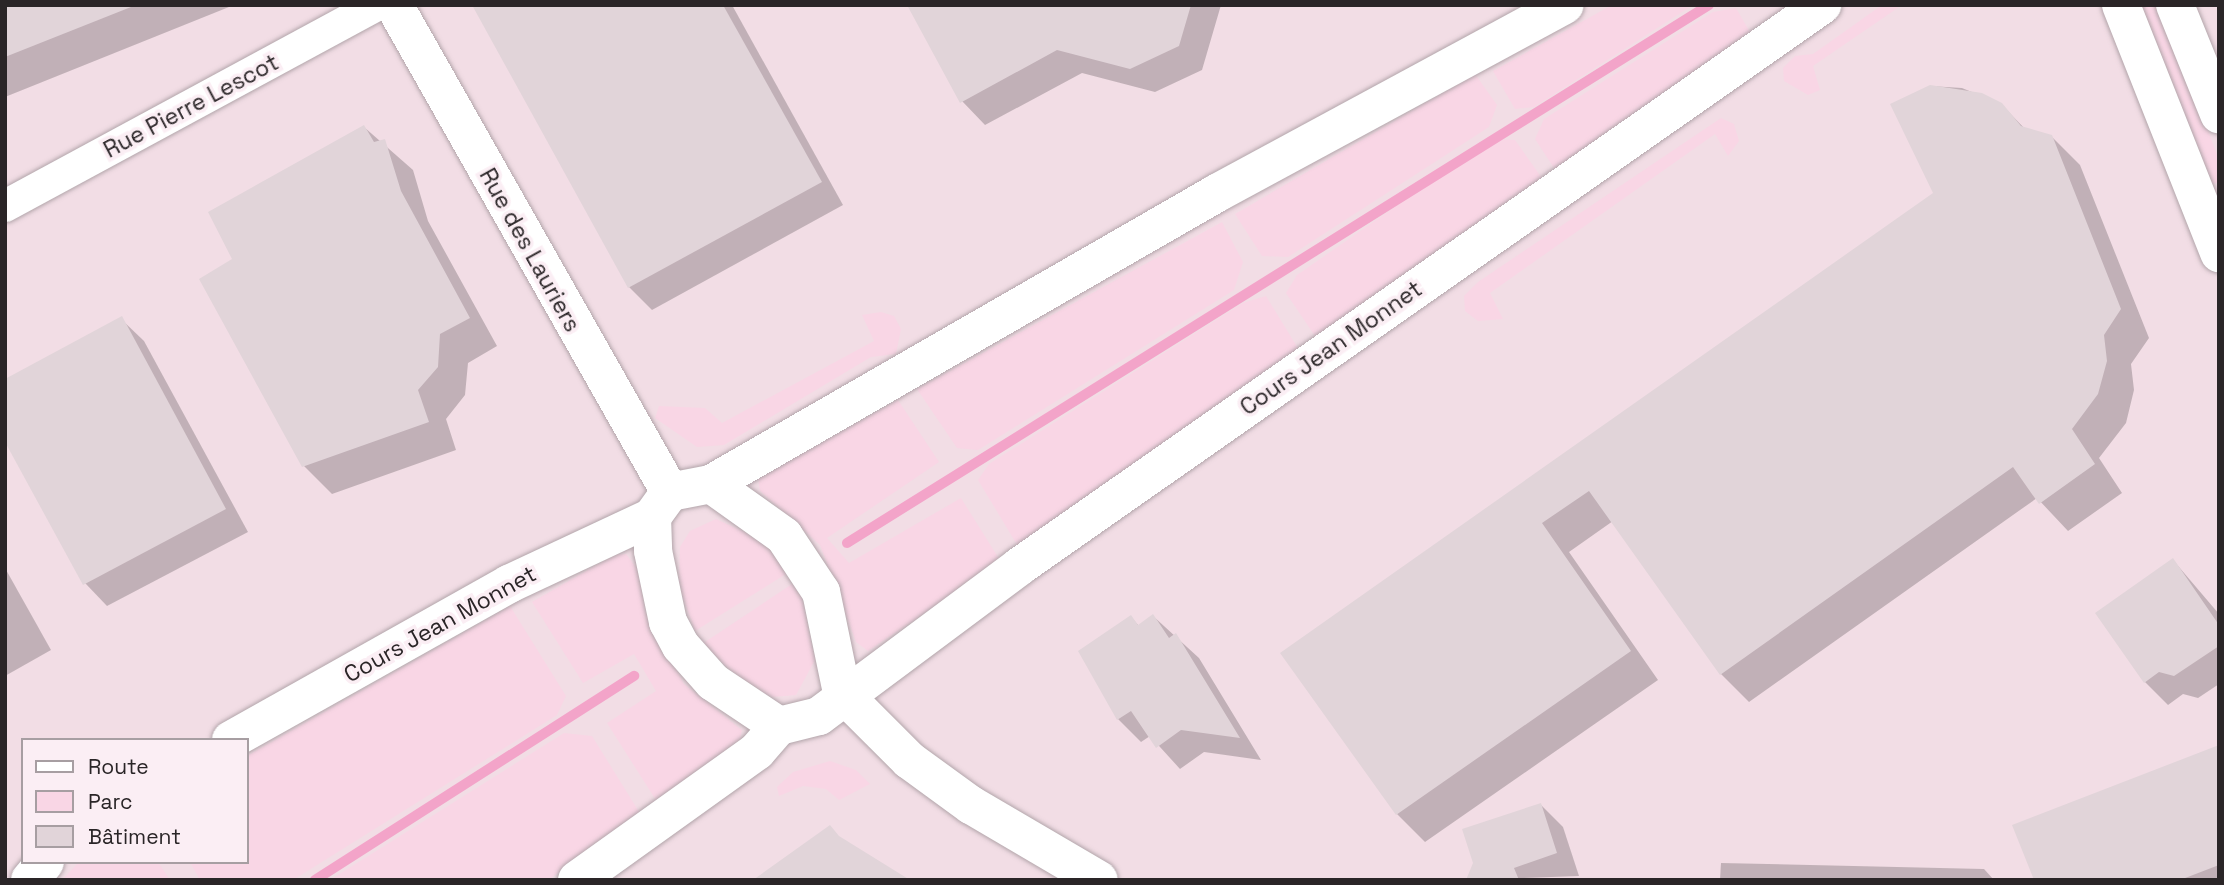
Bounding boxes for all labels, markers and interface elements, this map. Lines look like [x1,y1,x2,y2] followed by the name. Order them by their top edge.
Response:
[99,48,283,164] street label: Rue Pierre Lescot
[474,163,586,337] street label: Rue des Lauriers
[1235,275,1427,421] street label: Cours Jean Monnet
[339,560,541,688] street label: Cours Jean Monnet
[21,738,248,864] legend
[88,753,149,780] text: Route
[88,788,133,815] text: Parc
[88,823,181,850] text: Bâtiment

